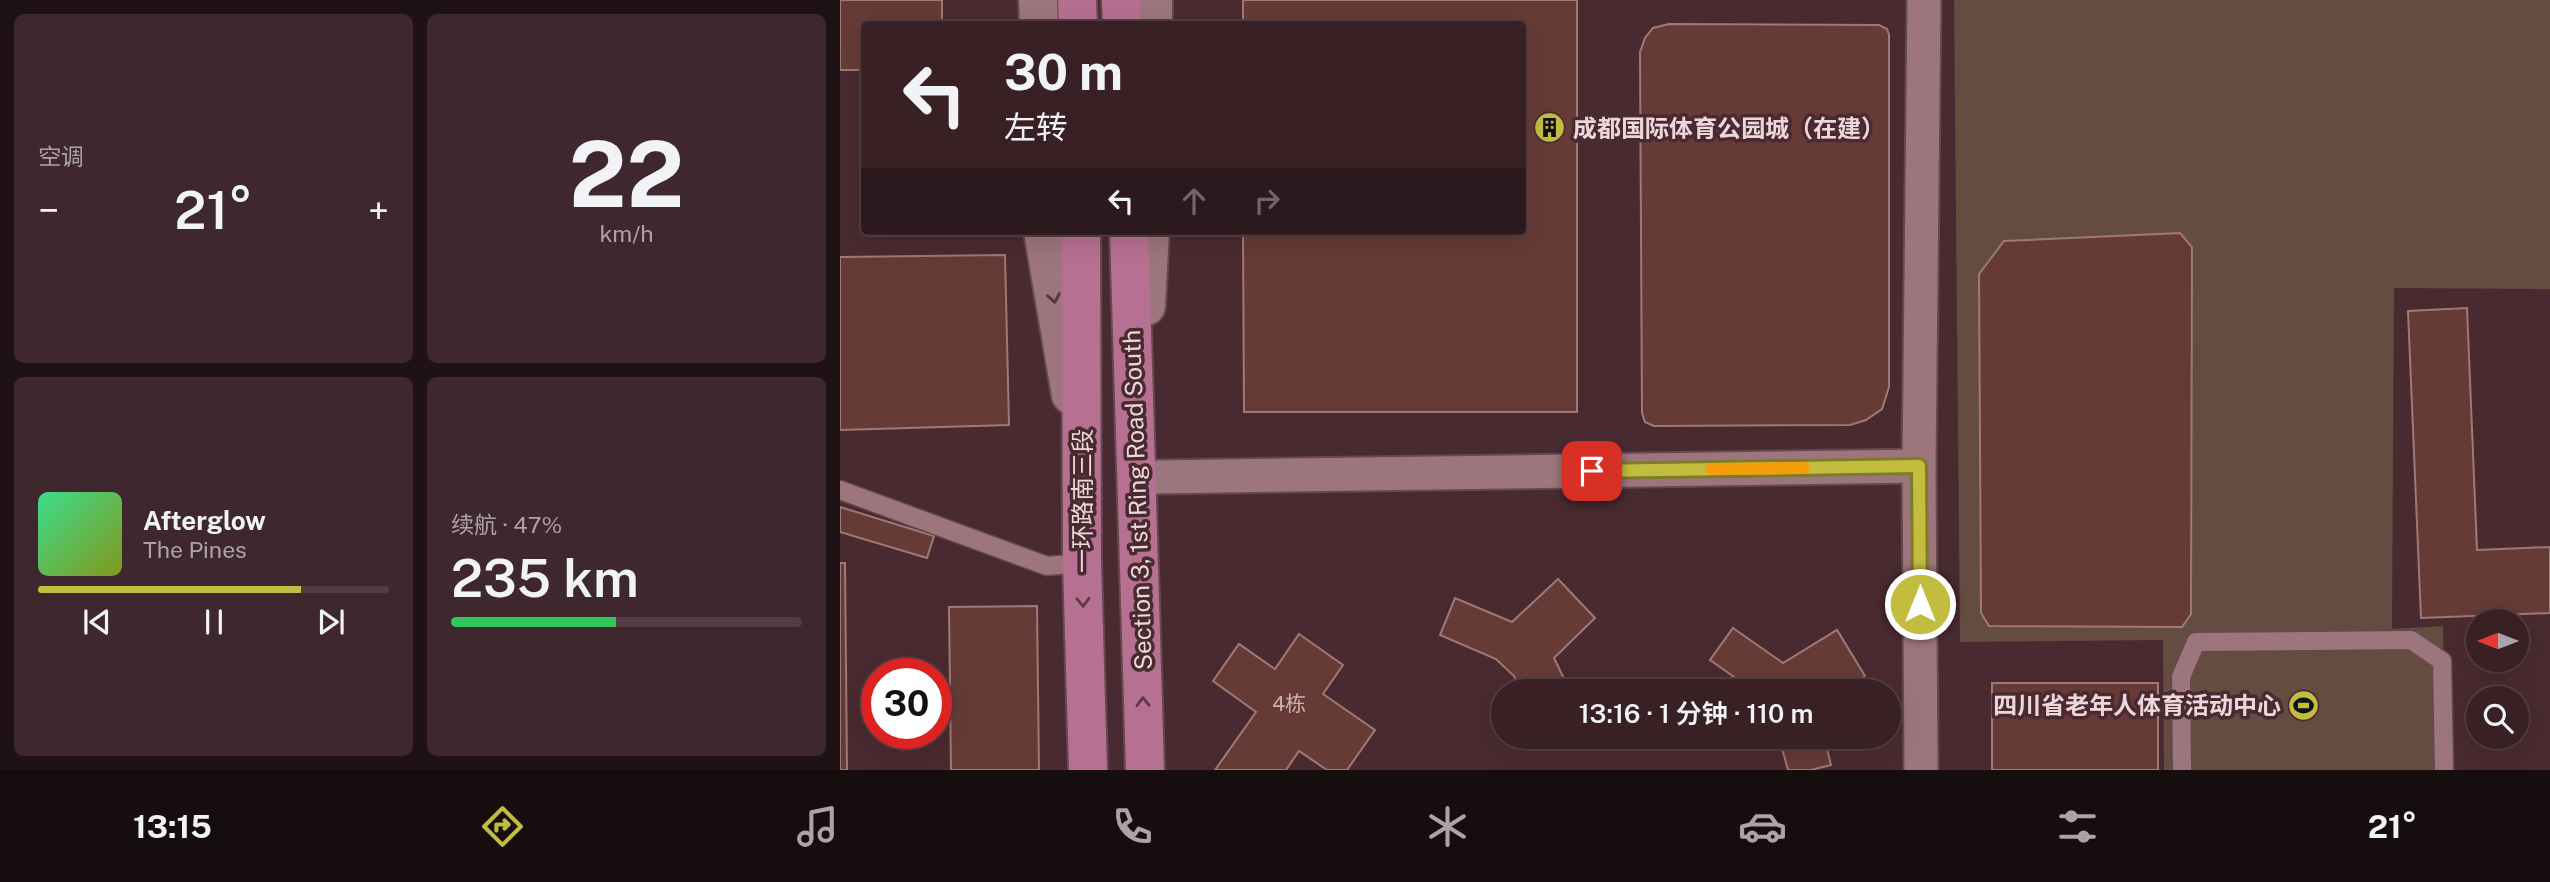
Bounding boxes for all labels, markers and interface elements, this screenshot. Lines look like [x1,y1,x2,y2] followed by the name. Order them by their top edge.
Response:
[1004,43,1123,101] text: 30 m
[889,49,980,140] icon: left
[1004,109,1068,146] text: 左转
[1533,111,1567,145] building icon: 成都国际体育公园城（在建）
[1573,114,1885,142] place label: 成都国际体育公园城（在建）
[569,121,684,227] text: 22
[38,143,84,170] text: 空调
[174,180,253,241] text: 21°
[1102,182,1140,220] icon: left
[1175,182,1213,220] icon: ahead
[1248,182,1286,220] icon: right
[38,188,59,233] text: −
[368,188,389,233] text: +
[599,220,654,247] text: km/h
[1046,292,1061,304] one-way arrow
[1117,329,1157,671] street label: Section 3, 1st Ring Road South
[1068,429,1096,573] street label: 一环路南三段
[1562,441,1622,501] pin
[1573,452,1611,490] icon: arrive
[143,505,266,536] text: Afterglow
[451,511,562,538] text: 续航 · 47%
[143,536,247,563] text: The Pines
[451,548,639,609] text: 235 km
[1883,567,1957,641] position arrow
[1076,597,1091,608] one-way arrow
[78,603,116,641] icon: previous
[195,603,233,641] icon: pause
[312,603,350,641] icon: next
[2466,609,2529,672] north arrow
[2466,609,2529,749] map controls
[861,658,952,749] speed limit sign: 30
[2466,686,2529,749] button: search
[2287,688,2321,722] sports icon: 四川省老年人体育活动中心
[1272,691,1306,716] house number: 4栋
[1993,691,2281,719] place label: 四川省老年人体育活动中心
[1135,696,1151,707] one-way arrow
[1579,698,1813,729] text: 13:16 · 1 分钟 · 110 m
[478,802,527,851] icon: directions
[793,802,842,851] icon: music
[1108,802,1157,851] icon: phone
[1423,802,1472,851] icon: climate
[1738,802,1787,851] icon: car
[2053,802,2102,851] icon: filters
[133,808,212,845] text: 13:15
[2368,808,2417,845] text: 21°

